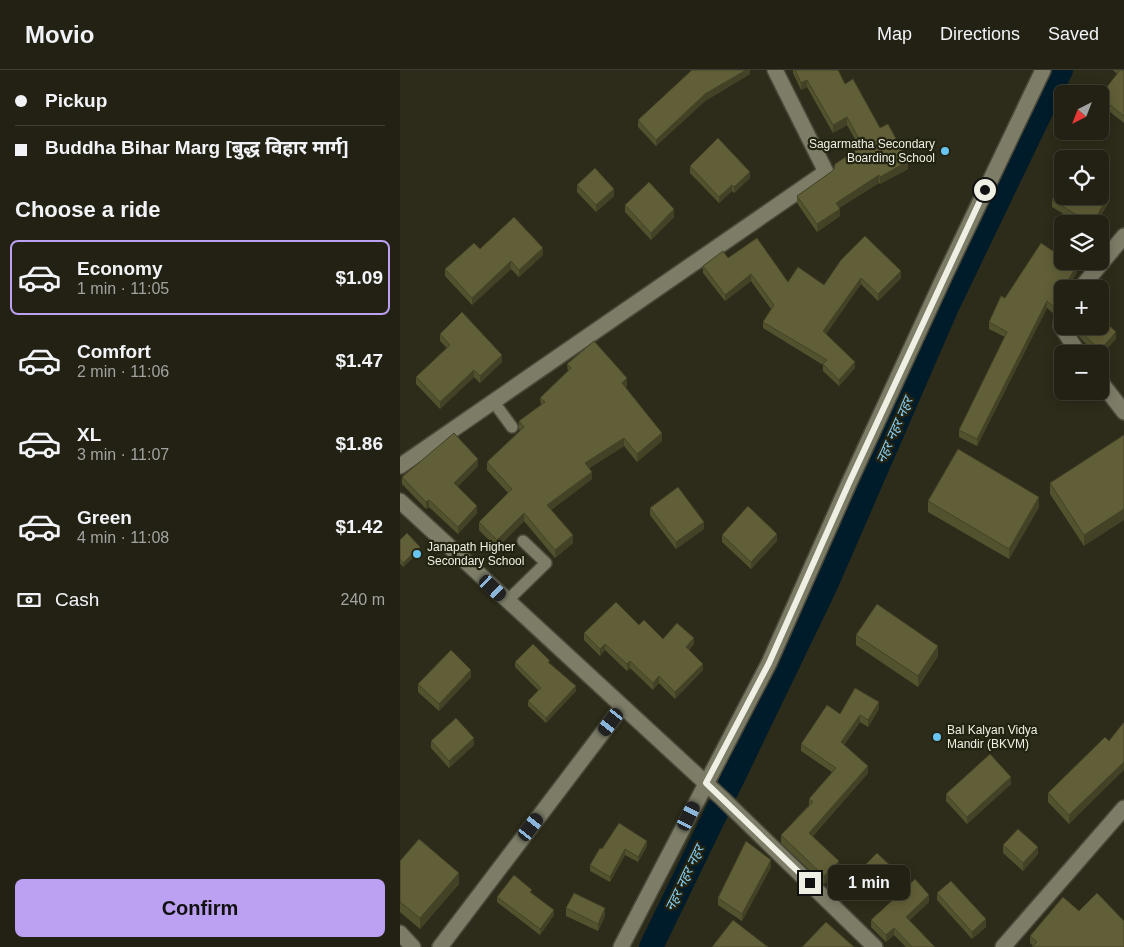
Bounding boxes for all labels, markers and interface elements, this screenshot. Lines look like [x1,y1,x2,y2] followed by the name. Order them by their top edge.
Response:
[25,21,94,48] text: Movio
[877,24,912,44] text: Map
[940,24,1020,44] text: Directions
[1048,24,1099,44] text: Saved
[1054,85,1109,140] north arrow
[1054,85,1109,400] map controls
[45,90,107,111] text: Pickup
[45,137,348,158] text: Buddha Bihar Marg [बुद्ध विहार मार्ग]
[809,137,935,165] place label: Sagarmatha Secondary Boarding School
[939,145,951,157] marker: Sagarmatha Secondary Boarding School
[1054,150,1109,205] button: locate
[974,179,996,201] route start
[15,197,160,222] text: Choose a ride
[1054,215,1109,270] button: layers
[17,255,62,300] icon: car
[77,258,163,279] text: Economy
[335,267,383,288] text: $1.09
[77,280,169,297] text: 1 min · 11:05
[1054,280,1109,335] button: +
[17,338,62,383] icon: car
[77,341,151,362] text: Comfort
[1054,345,1109,400] button: −
[335,350,383,371] text: $1.47
[77,363,169,380] text: 2 min · 11:06
[872,392,917,465] water label: नहर नहर नहर
[17,421,62,466] icon: car
[77,424,101,445] text: XL
[335,433,383,454] text: $1.86
[77,446,169,463] text: 3 min · 11:07
[17,504,62,549] icon: car
[77,507,132,528] text: Green
[335,516,383,537] text: $1.42
[77,529,169,546] text: 4 min · 11:08
[427,540,524,568] place label: Janapath Higher Secondary School
[411,548,423,560] marker: Janapath Higher Secondary School
[476,572,509,604] car
[15,586,43,614] icon: cash
[55,589,99,610] text: Cash
[341,591,385,608] text: 240 m
[595,706,626,738] car
[947,723,1038,751] place label: Bal Kalyan Vidya Mandir (BKVM)
[931,731,943,743] marker: Bal Kalyan Vidya Mandir (BKVM)
[675,799,702,833] car
[515,811,546,843] car
[661,840,708,913] water label: नहर नहर नहर
[828,866,910,900] callout: 1 min
[799,872,821,894] route end
[848,874,890,891] text: 1 min
[15,879,385,937] button: Confirm

